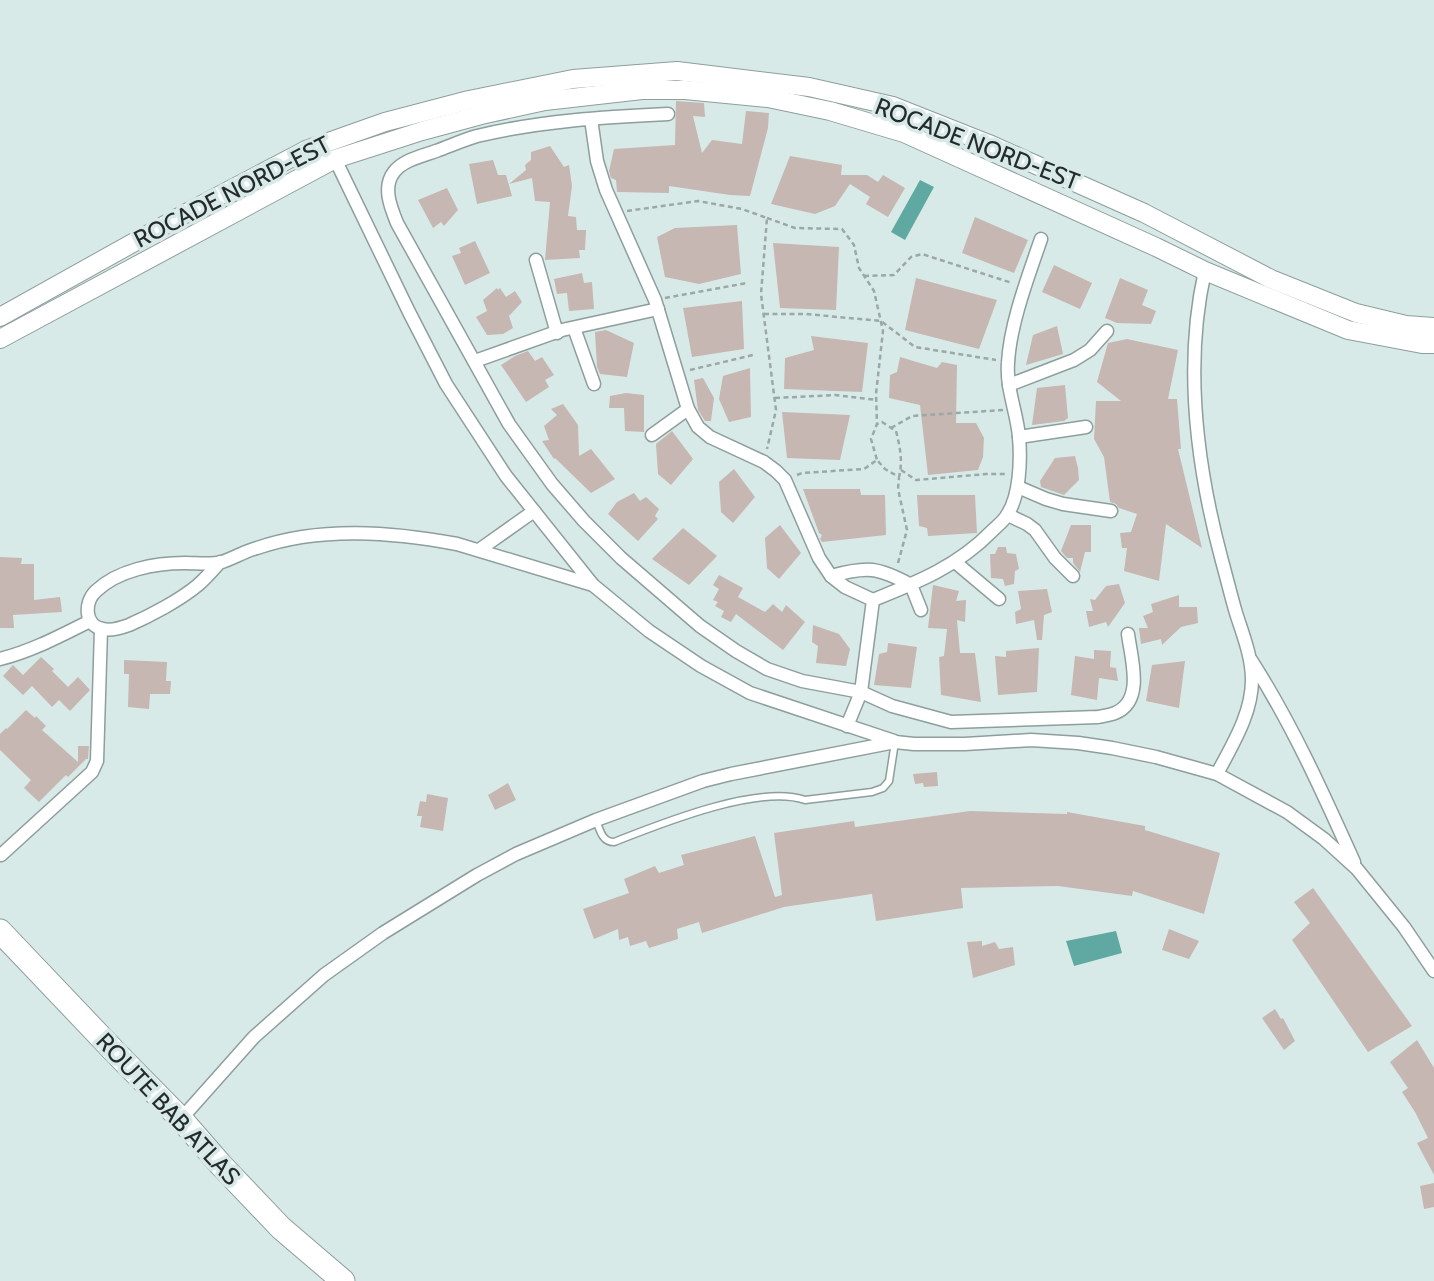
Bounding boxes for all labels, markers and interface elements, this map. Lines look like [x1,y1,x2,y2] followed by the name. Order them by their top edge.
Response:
[871,91,1084,196] street label: ROCADE NORD-EST
[129,129,335,254] street label: ROCADE NORD-EST
[90,1026,246,1191] street label: ROUTE BAB ATLAS

